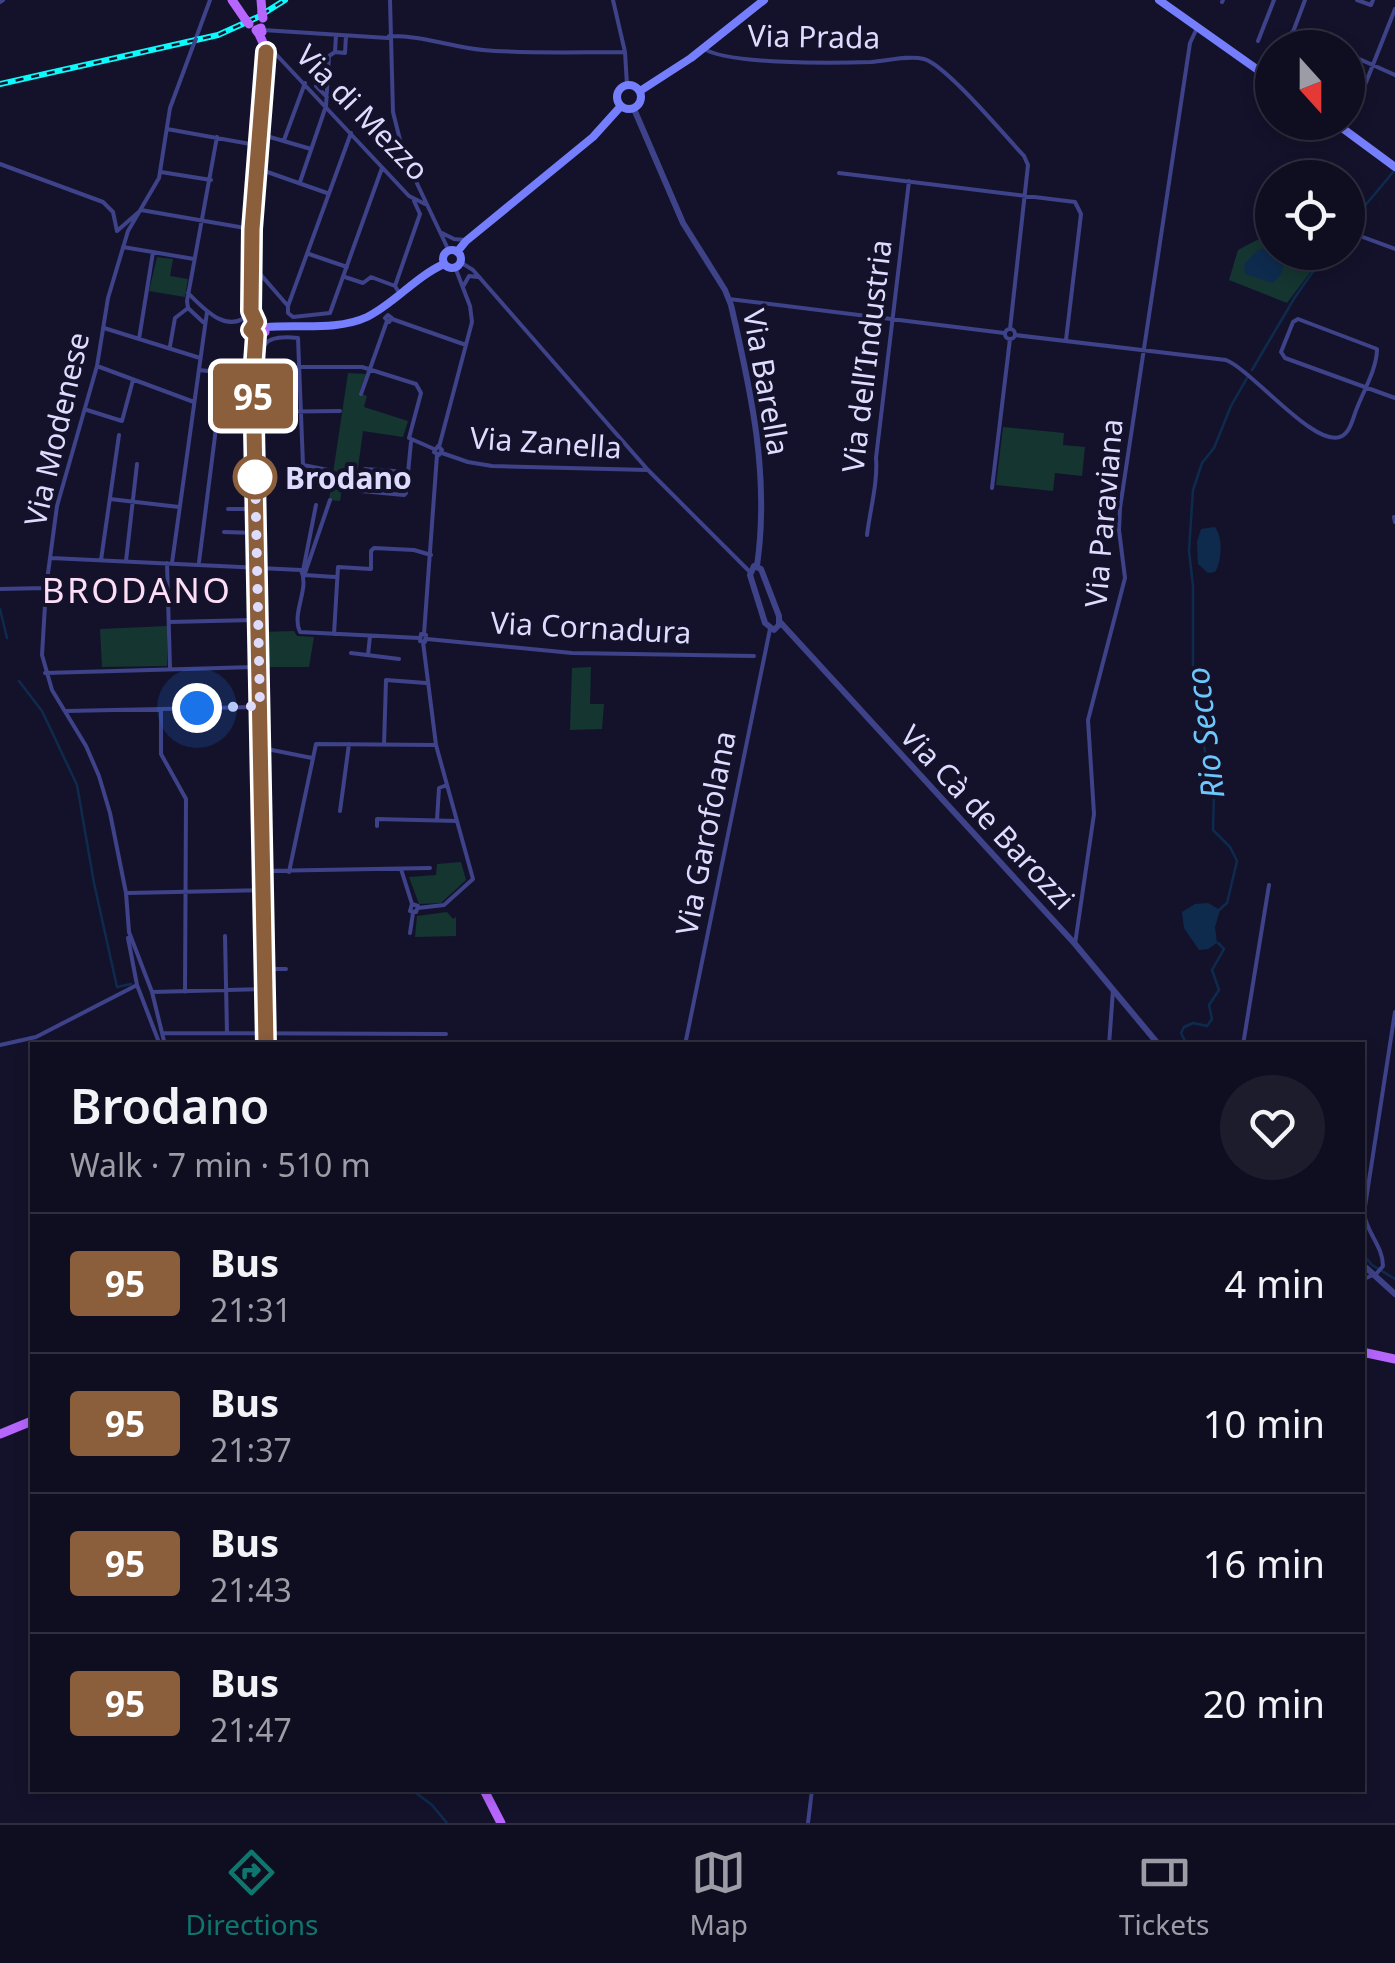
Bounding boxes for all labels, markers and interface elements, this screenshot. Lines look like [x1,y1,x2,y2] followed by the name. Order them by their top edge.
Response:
[747,14,881,58] street label: Via Prada
[1255,30,1365,140] north arrow
[1255,30,1365,270] map controls
[288,35,438,189] street label: Via di Mezzo
[1255,160,1365,270] button: locate
[831,237,901,475] street label: Via dell’Industria
[734,306,800,458] street label: Via Barella
[14,328,98,530] street label: Via Modenese
[208,364,298,428] line badge: 95
[233,373,273,420] text: 95
[469,416,623,468] street label: Via Zanella
[1074,417,1132,609] street label: Via Paraviana
[234,456,276,498] marker: Brodano
[285,457,412,498] place label: Brodano
[42,566,232,613] district label: BRODANO
[490,601,692,653] street label: Via Cornadura
[1175,665,1233,801] water label: Rio Secco
[172,683,222,733] your location
[891,716,1085,918] street label: Via Cà de Barozzi
[665,727,745,939] street label: Via Garofolana
[70,1073,270,1138] text: Brodano
[1220,1075,1325,1180] button: heart
[70,1143,371,1186] text: Walk · 7 min · 510 m
[210,1236,279,1288] text: Bus
[1225,1257,1325,1309] text: 4 min
[105,1260,145,1307] text: 95
[210,1288,292,1331] text: 21:31
[210,1376,279,1428] text: Bus
[1203,1397,1325,1449] text: 10 min
[105,1400,145,1447] text: 95
[210,1428,292,1471] text: 21:37
[210,1516,279,1568] text: Bus
[1203,1537,1325,1589] text: 16 min
[105,1540,145,1587] text: 95
[210,1568,292,1611] text: 21:43
[210,1656,279,1708] text: Bus
[1203,1677,1325,1729] text: 20 min
[105,1680,145,1727] text: 95
[210,1708,292,1751] text: 21:47
[186,1845,318,1943] tab: Directions
[690,1845,748,1943] tab: Map
[1119,1845,1209,1943] tab: Tickets

